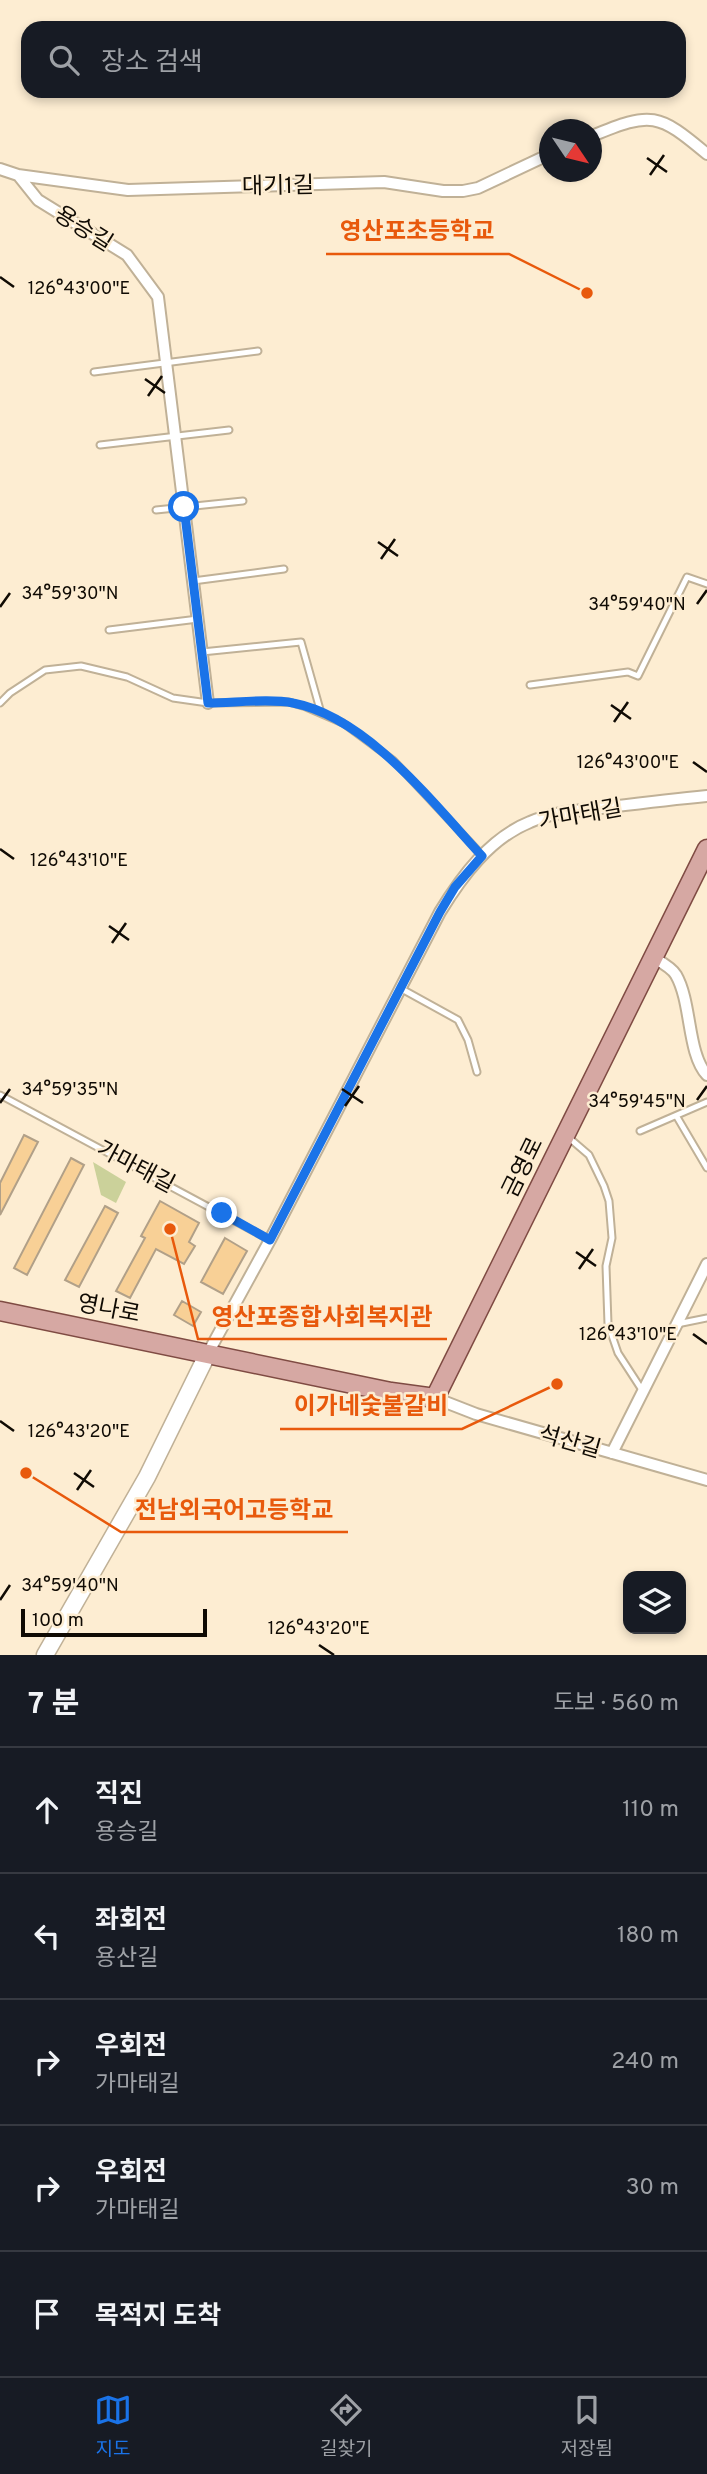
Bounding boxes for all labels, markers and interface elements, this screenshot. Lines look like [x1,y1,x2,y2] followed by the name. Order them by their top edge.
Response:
[21,21,686,98] search box
[45,41,83,79] icon: search
[101,47,203,80] text: 장소 검색
[539,119,602,182] north arrow
[242,172,314,203] street label: 대기1길
[48,201,117,259] street label: 용승길
[326,209,509,254] callout: 영산포초등학교
[340,218,494,248] text: 영산포초등학교
[28,278,130,301] text: 126°43'00"E
[168,491,199,522] route start
[21,583,119,606] text: 34°59'30"N
[588,594,686,617] text: 34°59'40"N
[577,752,679,775] text: 126°43'00"E
[536,795,625,838] street label: 가마태길
[30,850,128,873] text: 126°43'10"E
[22,1079,119,1102] text: 34°59'35"N
[588,1091,686,1114] text: 34°59'45"N
[497,1133,551,1203] street label: 금영로
[91,1136,179,1201] street label: 가마태길
[206,1197,237,1228] route end
[75,1290,142,1331] street label: 영나로
[198,1294,447,1339] callout: 영산포종합사회복지관
[212,1304,432,1334] text: 영산포종합사회복지관
[579,1324,677,1347] text: 126°43'10"E
[280,1384,462,1429] callout: 이가네숯불갈비
[294,1393,448,1423] text: 이가네숯불갈비
[28,1421,130,1444] text: 126°43'20"E
[535,1421,604,1466] street label: 석산길
[121,1487,348,1532] callout: 전남외국어고등학교
[135,1497,333,1527] text: 전남외국어고등학교
[623,1571,686,1634] map controls
[623,1571,686,1634] button: layers
[21,1575,119,1598] text: 34°59'40"N
[21,1606,206,1638] scale bar
[32,1609,84,1633] text: 100 m
[268,1618,370,1641] text: 126°43'20"E
[28,1687,79,1724] text: 7 분
[553,1690,679,1719] text: 도보 · 560 m
[95,1779,143,1812] text: 직진
[28,1791,66,1829] icon: ahead
[622,1796,679,1825] text: 110 m
[95,1819,158,1848] text: 용승길
[95,1905,167,1938] text: 좌회전
[28,1917,66,1955] icon: left
[617,1922,679,1951] text: 180 m
[95,1945,158,1974] text: 용산길
[95,2031,167,2064] text: 우회전
[28,2043,66,2081] icon: right
[611,2048,679,2077] text: 240 m
[95,2071,180,2100] text: 가마태길
[95,2157,167,2190] text: 우회전
[28,2169,66,2207] icon: right
[626,2174,679,2203] text: 30 m
[95,2197,180,2226] text: 가마태길
[28,2295,66,2333] icon: arrive
[95,2301,221,2334] text: 목적지 도착
[94,2391,132,2462] tab: 지도
[320,2391,373,2462] tab: 길찾기
[561,2391,613,2462] tab: 저장됨

